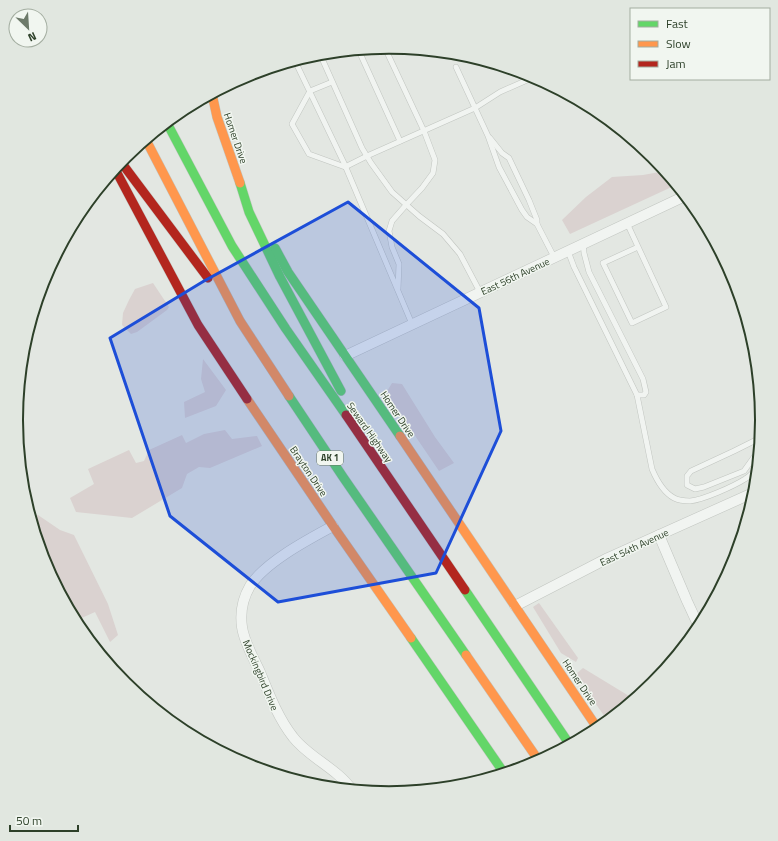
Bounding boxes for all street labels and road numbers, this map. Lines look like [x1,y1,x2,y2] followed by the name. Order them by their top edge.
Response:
[220,111,251,166] street label: Homer Drive
[478,254,552,299] street label: East 56th Avenue
[377,388,419,440] street label: Homer Drive
[343,399,396,466] street label: Seward Highway
[286,443,331,499] street label: Brayton Drive
[317,451,343,465] road number: AK 1
[597,525,671,570] street label: East 54th Avenue
[239,637,282,713] street label: Mockingbird Drive
[559,656,601,708] street label: Homer Drive

